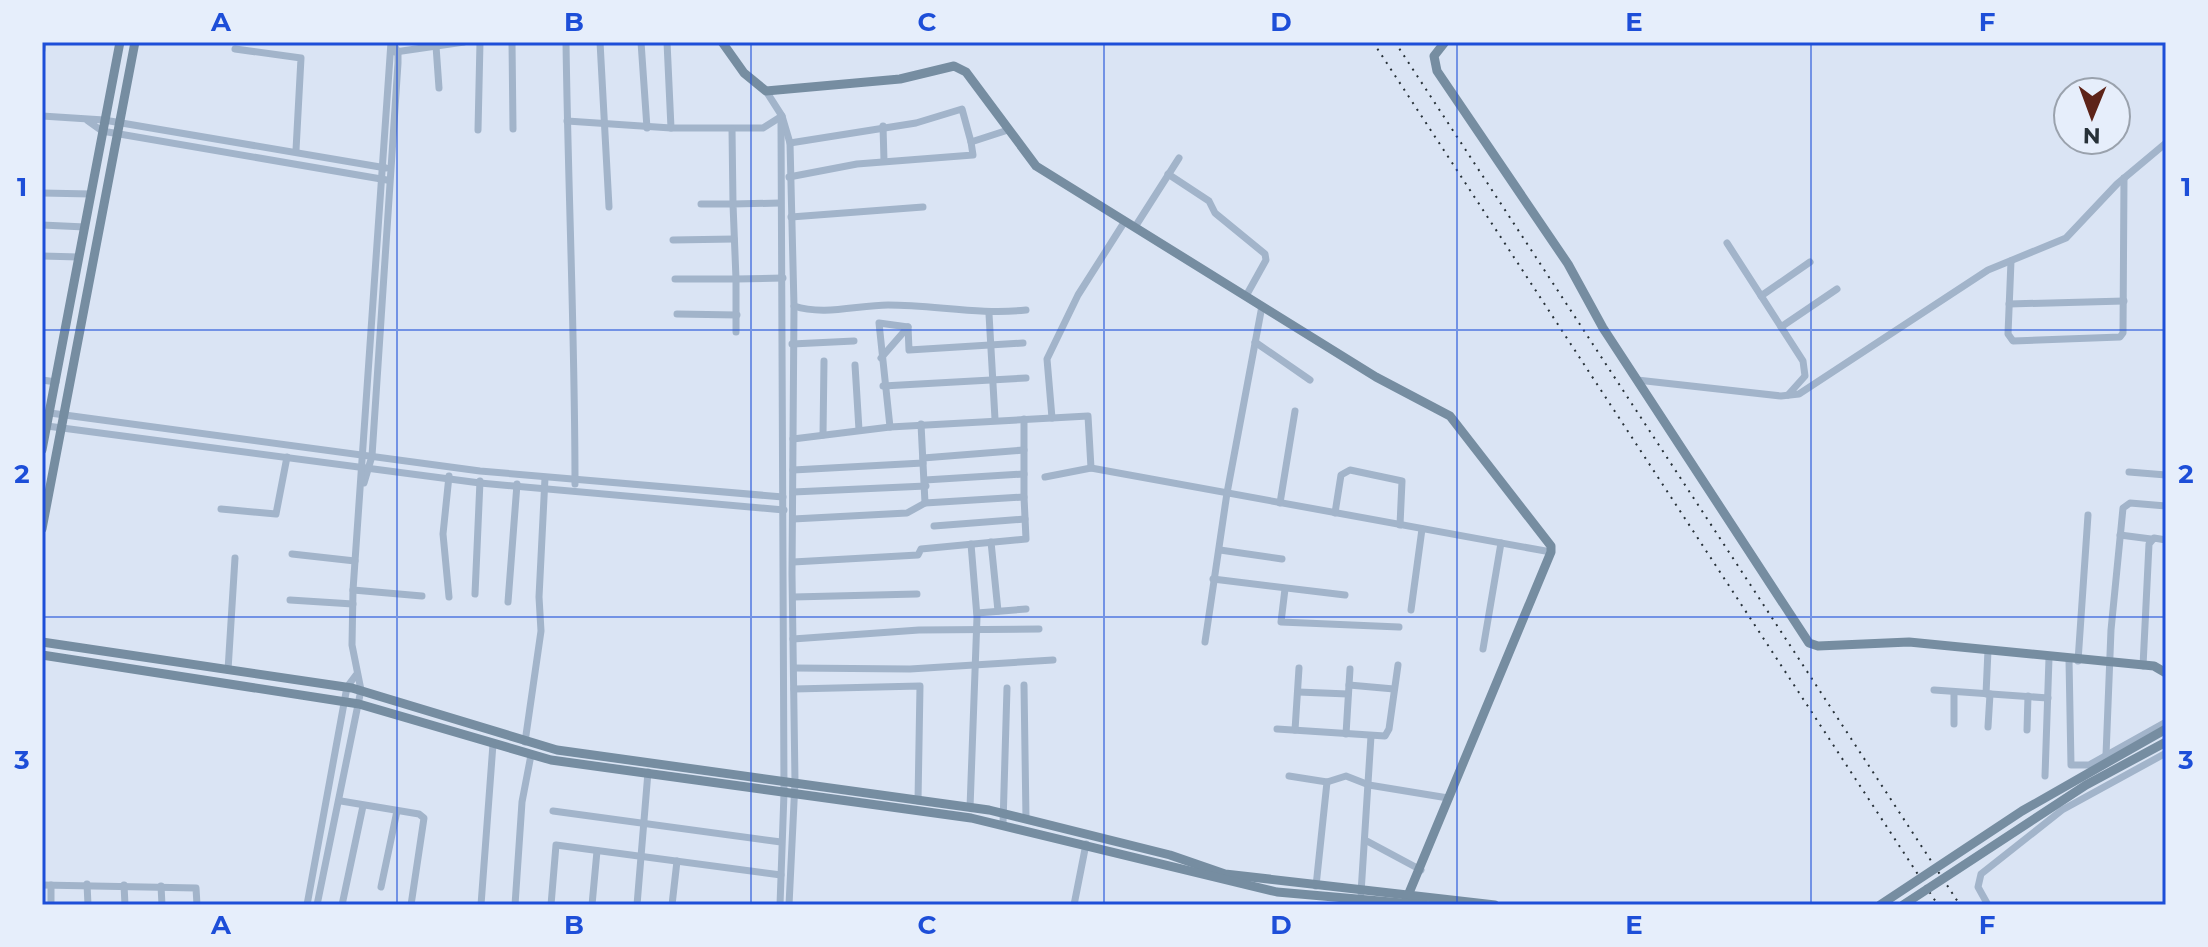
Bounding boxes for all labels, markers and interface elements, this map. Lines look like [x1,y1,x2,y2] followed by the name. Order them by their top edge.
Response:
[210,6,232,38] text: A
[564,6,584,38] text: B
[918,6,937,38] text: C
[1270,6,1292,38] text: D
[1625,6,1643,38] text: E
[1979,6,1995,38] text: F
[2052,76,2132,156] north arrow
[2083,122,2101,149] text: N
[17,171,27,203] text: 1
[2181,171,2191,203] text: 1
[14,458,30,490] text: 2
[2178,458,2194,490] text: 2
[13,744,30,776] text: 3
[2177,744,2194,776] text: 3
[210,909,232,941] text: A
[564,909,584,941] text: B
[918,909,937,941] text: C
[1270,909,1292,941] text: D
[1625,909,1643,941] text: E
[1979,909,1995,941] text: F

